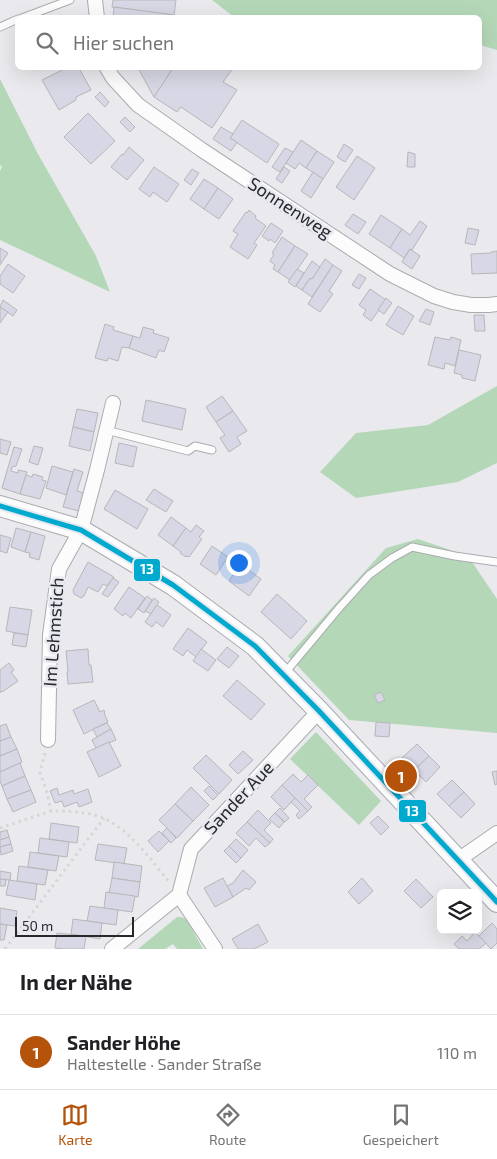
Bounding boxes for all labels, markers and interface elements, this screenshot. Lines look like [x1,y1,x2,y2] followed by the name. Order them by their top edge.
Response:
[15,15,482,70] search box
[33,29,61,57] icon: search
[73,31,174,54] text: Hier suchen
[244,172,337,242] street label: Sonnenweg
[226,550,252,576] your location
[133,558,161,582] line badge: 13
[140,560,154,577] text: 13
[38,577,68,687] street label: Im Lehmstich
[199,756,278,838] street label: Sander Aue
[385,757,417,795] pin: 1
[398,799,427,823] line badge: 13
[405,802,419,819] text: 13
[437,889,482,934] map controls
[437,889,482,934] button: layers
[15,914,134,937] scale bar
[22,917,53,934] text: 50 m
[20,969,132,994] text: In der Nähe
[67,1031,181,1054] text: Sander Höhe
[33,1043,39,1062] text: 1
[437,1043,477,1062] text: 110 m
[67,1054,262,1073] text: Haltestelle · Sander Straße
[58,1101,93,1148] tab: Karte
[209,1101,246,1148] tab: Route
[363,1101,439,1148] tab: Gespeichert

